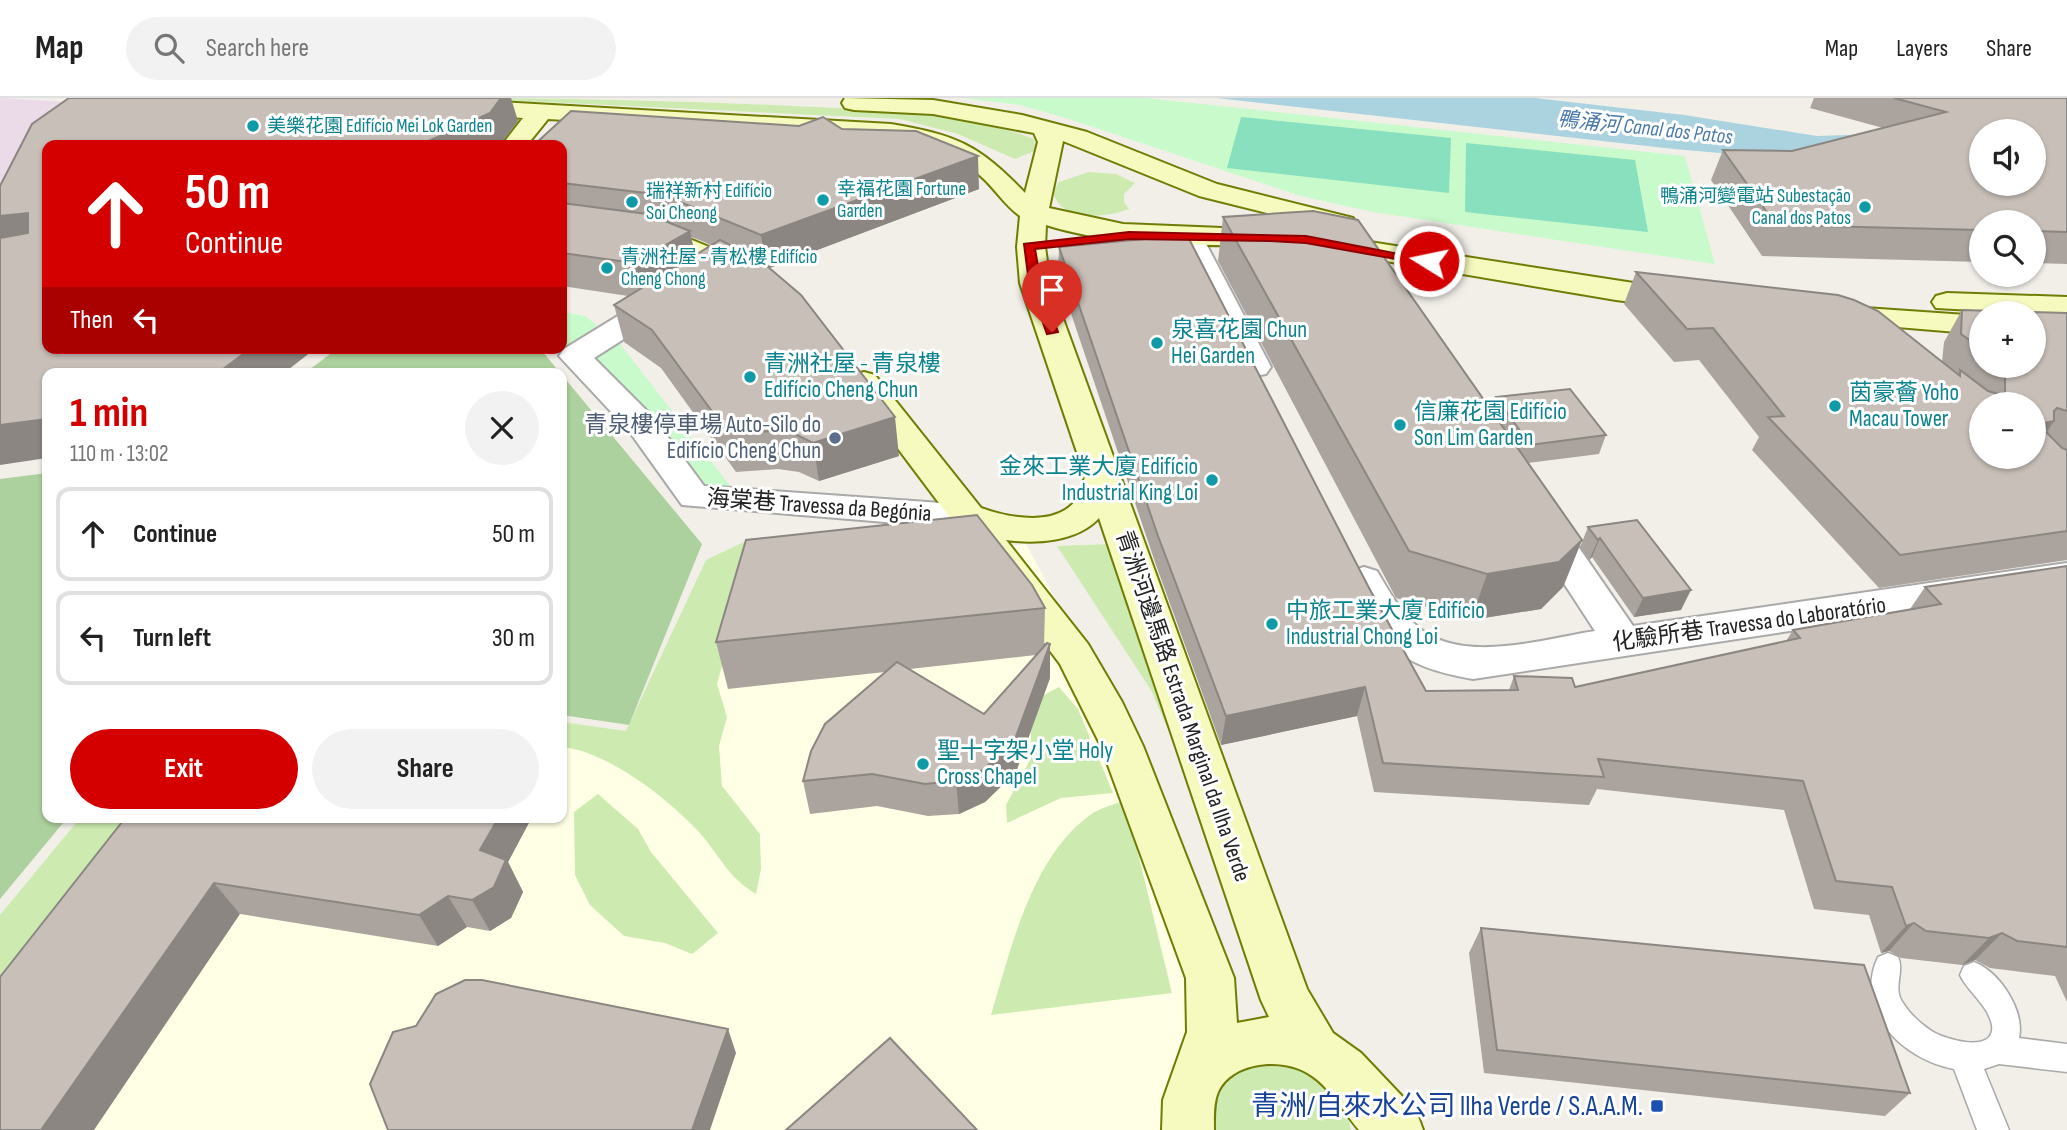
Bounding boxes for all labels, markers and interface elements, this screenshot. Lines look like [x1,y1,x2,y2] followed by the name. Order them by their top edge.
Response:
[126,17,616,80] search box
[35,28,84,68] text: Map
[150,29,188,67] icon: search
[206,33,309,64] text: Search here
[1825,34,1858,63] text: Map
[1896,34,1948,63] text: Layers
[1986,34,2032,63] text: Share
[1556,106,1734,150] water label: 鴨涌河 Canal dos Patos
[267,115,492,138] place label: 美樂花園 Edifício Mei Lok Garden
[245,118,261,134] marker: 美樂花園 Edifício Mei Lok Garden
[1969,119,2046,469] map controls
[1969,119,2046,196] button: sound
[185,164,270,223] text: 50 m
[70,168,161,259] icon: ahead
[837,178,966,223] place label: 幸福花園 Fortune Garden
[646,180,772,225] place label: 瑞祥新村 Edifício Soi Cheong
[1660,185,1851,230] place label: 鴨涌河變電站 Subestação Canal dos Patos
[815,192,831,208] marker: 幸福花園 Fortune Garden
[624,194,640,210] marker: 瑞祥新村 Edifício Soi Cheong
[1857,199,1873,215] marker: 鴨涌河變電站 Subestação Canal dos Patos
[1969,210,2046,287] button: search
[185,224,283,263] text: Continue
[1392,224,1466,298] position arrow
[621,246,817,291] place label: 青洲社屋 - 青松樓 Edifício Cheng Chong
[599,260,615,276] marker: 青洲社屋 - 青松樓 Edifício Cheng Chong
[1022,260,1082,332] pin
[1033,271,1071,309] icon: arrive
[127,301,165,339] icon: left
[1969,301,2046,378] button: +
[70,305,113,336] text: Then
[1171,316,1307,370] place label: 泉喜花園 Chun Hei Garden
[1149,335,1165,351] marker: 泉喜花園 Chun Hei Garden
[764,350,941,404] place label: 青洲社屋 - 青泉樓 Edifício Cheng Chun
[742,369,758,385] marker: 青洲社屋 - 青泉樓 Edifício Cheng Chun
[1849,379,1959,433] place label: 茵豪薈 Yoho Macau Tower
[70,388,148,439] text: 1 min
[465,391,539,465] button: close
[1969,392,2046,469] button: −
[1414,398,1567,452] place label: 信廉花園 Edifício Son Lim Garden
[1827,398,1843,414] marker: 茵豪薈 Yoho Macau Tower
[584,411,821,465] place label: 青泉樓停車場 Auto-Silo do Edifício Cheng Chun
[1392,417,1408,433] marker: 信廉花園 Edifício Son Lim Garden
[827,430,843,446] marker: 青泉樓停車場 Auto-Silo do Edifício Cheng Chun
[70,440,168,468] text: 110 m · 13:02
[999,453,1198,507] place label: 金來工業大廈 Edifício Industrial King Loi
[1204,472,1220,488] marker: 金來工業大廈 Edifício Industrial King Loi
[706,484,932,528] street label: 海棠巷 Travessa da Begónia
[74,515,112,553] icon: ahead
[133,519,217,550] text: Continue
[492,519,535,550] text: 50 m
[1110,527,1256,885] street label: 青洲河邊馬路 Estrada Marginal da Ilha Verde
[1610,591,1888,657] street label: 化驗所巷 Travessa do Laboratório
[1286,597,1485,651] place label: 中旅工業大廈 Edifício Industrial Chong Loi
[1264,616,1280,632] marker: 中旅工業大廈 Edifício Industrial Chong Loi
[74,619,112,657] icon: left
[133,623,211,654] text: Turn left
[492,623,535,654] text: 30 m
[70,729,298,809] button: Exit
[312,729,539,809] button: Share
[937,737,1113,791] place label: 聖十字架小堂 Holy Cross Chapel
[915,756,931,772] marker: 聖十字架小堂 Holy Cross Chapel
[1251,1090,1643,1123] place label: 青洲/自來水公司 Ilha Verde / S.A.A.M.
[1649,1098,1665,1114] marker: 青洲/自來水公司 Ilha Verde / S.A.A.M.

